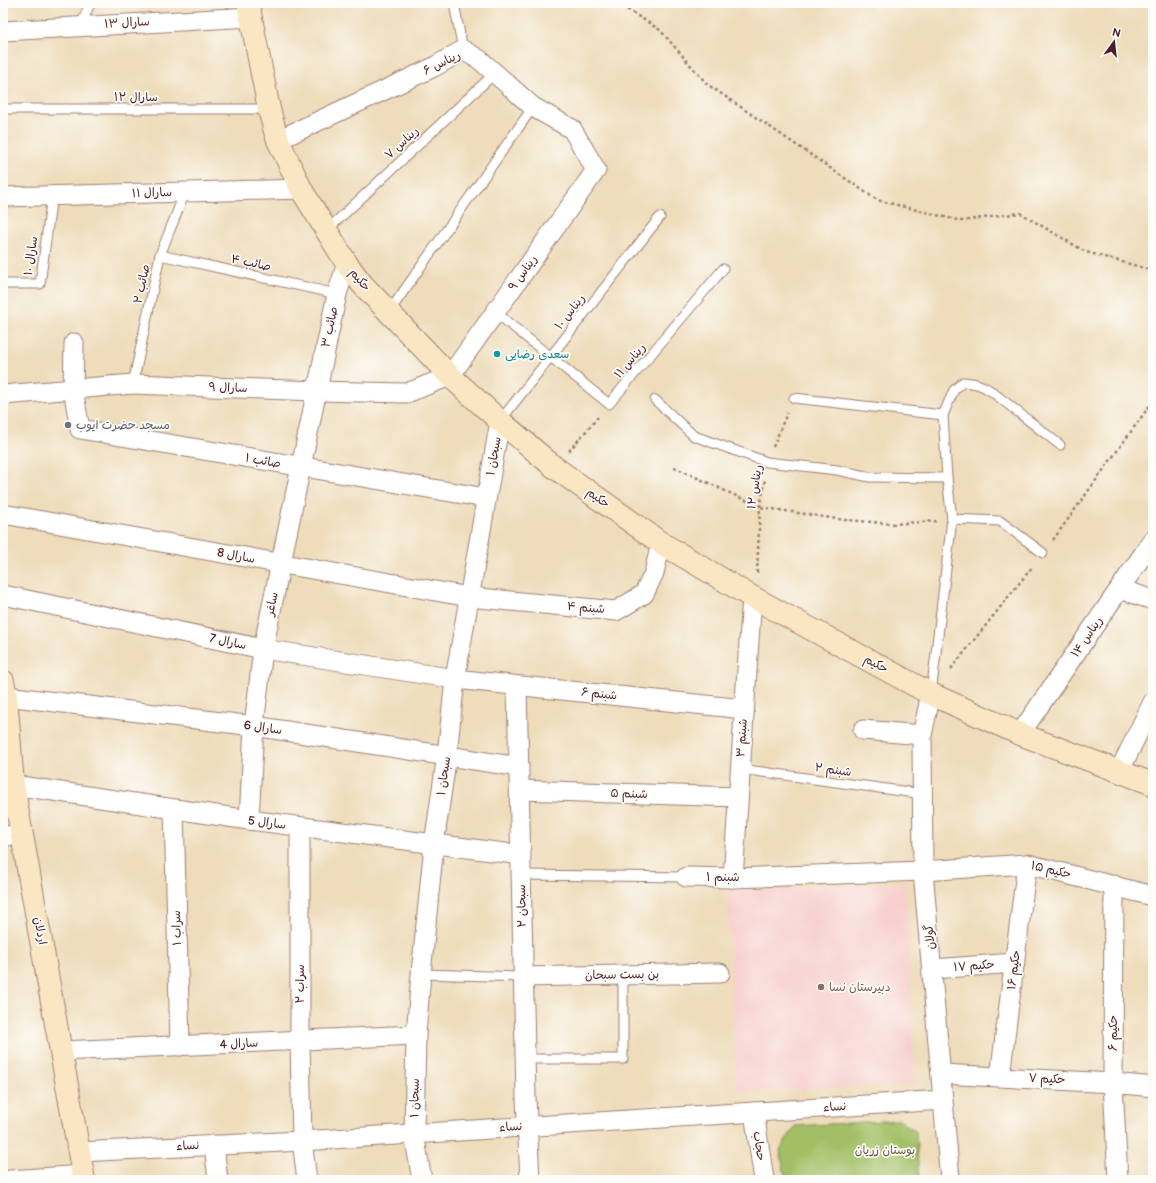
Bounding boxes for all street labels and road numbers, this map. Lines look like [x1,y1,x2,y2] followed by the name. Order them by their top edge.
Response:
[104,14,150,32] street label: سارال ۱۳
[421,48,463,78] street label: ریناس ۶
[114,90,158,105] street label: سارال ۱۲
[382,123,422,163] street label: ریناس ۷
[132,185,172,201] street label: سارال ۱۱
[21,235,41,277] street label: سارال ۱۰
[230,251,272,275] street label: صائب ۴
[505,252,541,294] street label: ریناس ۹
[131,263,153,305] street label: صائب ۲
[345,265,374,295] street label: حکیم
[551,291,589,333] street label: ریناس ۱۰
[318,305,342,349] street label: صائب ۳
[611,340,649,382] street label: ریناس ۱۱
[208,380,248,396] street label: سارال ۹
[483,435,505,477] street label: سبحان ۱
[244,450,282,472] street label: صائب ۱
[744,464,766,510] street label: ریناس ۱۲
[583,485,613,512] street label: حکیم
[216,545,256,567] street label: سارال 8
[262,591,282,618] street label: ساغر
[566,599,606,618] street label: شبنم ۴
[1068,614,1106,660] street label: ریناس ۱۴
[208,631,248,653] street label: سارال 7
[861,651,891,677] street label: حکیم
[580,685,618,704] street label: شبنم ۶
[243,718,283,738] street label: سارال 6
[733,718,752,758] street label: شبنم ۳
[434,756,454,796] street label: سبحان ۱
[813,760,852,781] street label: شبنم ۲
[610,786,648,803] street label: شبنم ۵
[247,813,287,833] street label: سارال 5
[1029,858,1073,883] street label: حکیم ۱۵
[706,870,740,886] street label: شبنم ۱
[514,884,530,928] street label: سبحان ۲
[169,910,185,946] street label: سراب ۱
[30,916,50,946] street label: اردلان
[921,924,939,950] street label: گولان
[1004,949,1025,991] street label: حکیم ۱۶
[953,957,995,976] street label: حکیم ۱۷
[293,964,308,1004] street label: سراب ۲
[585,967,659,983] street label: بن بست سبحان
[1106,1015,1122,1051] street label: حکیم ۶
[219,1035,259,1053] street label: سارال 4
[1028,1071,1066,1088] street label: حکیم ۷
[407,1078,423,1118] street label: سبحان ۱
[823,1099,847,1115] street label: نساء
[499,1119,523,1135] street label: نساء
[749,1130,769,1162] street label: حجاب
[176,1138,200,1154] street label: نساء

